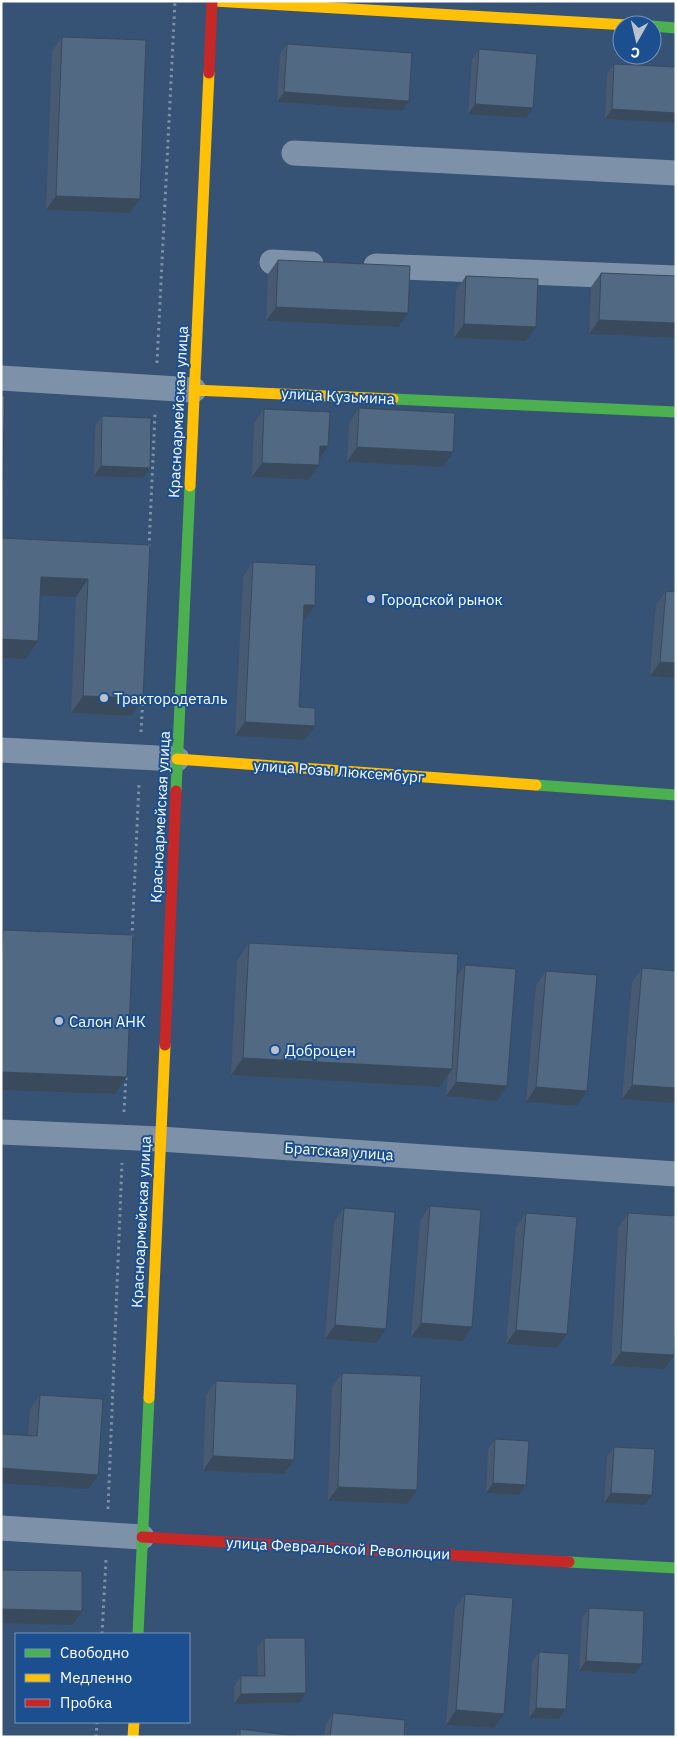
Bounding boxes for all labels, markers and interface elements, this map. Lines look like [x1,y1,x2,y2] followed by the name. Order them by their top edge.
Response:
[612,15,662,65] north arrow
[629,43,641,62] text: С
[164,325,192,499] street label: Красноармейская улица
[281,384,395,408] street label: улица Кузьмина
[381,590,503,609] place label: Городской рынок
[365,593,377,605] marker: Городской рынок
[114,689,228,708] place label: Трактородеталь
[98,692,110,704] marker: Трактородеталь
[146,730,174,904] street label: Красноармейская улица
[253,756,426,786] street label: улица Розы Люксембург
[69,1012,146,1031] place label: Салон АНК
[53,1015,65,1027] marker: Салон АНК
[285,1041,356,1060] place label: Доброцен
[269,1044,281,1056] marker: Доброцен
[127,1135,155,1309] street label: Красноармейская улица
[284,1138,394,1164] street label: Братская улица
[225,1533,451,1563] street label: улица Февральской Революции
[15,1633,190,1723] legend
[60,1643,129,1662] text: Свободно
[60,1668,132,1687] text: Медленно
[60,1693,112,1712] text: Пробка

